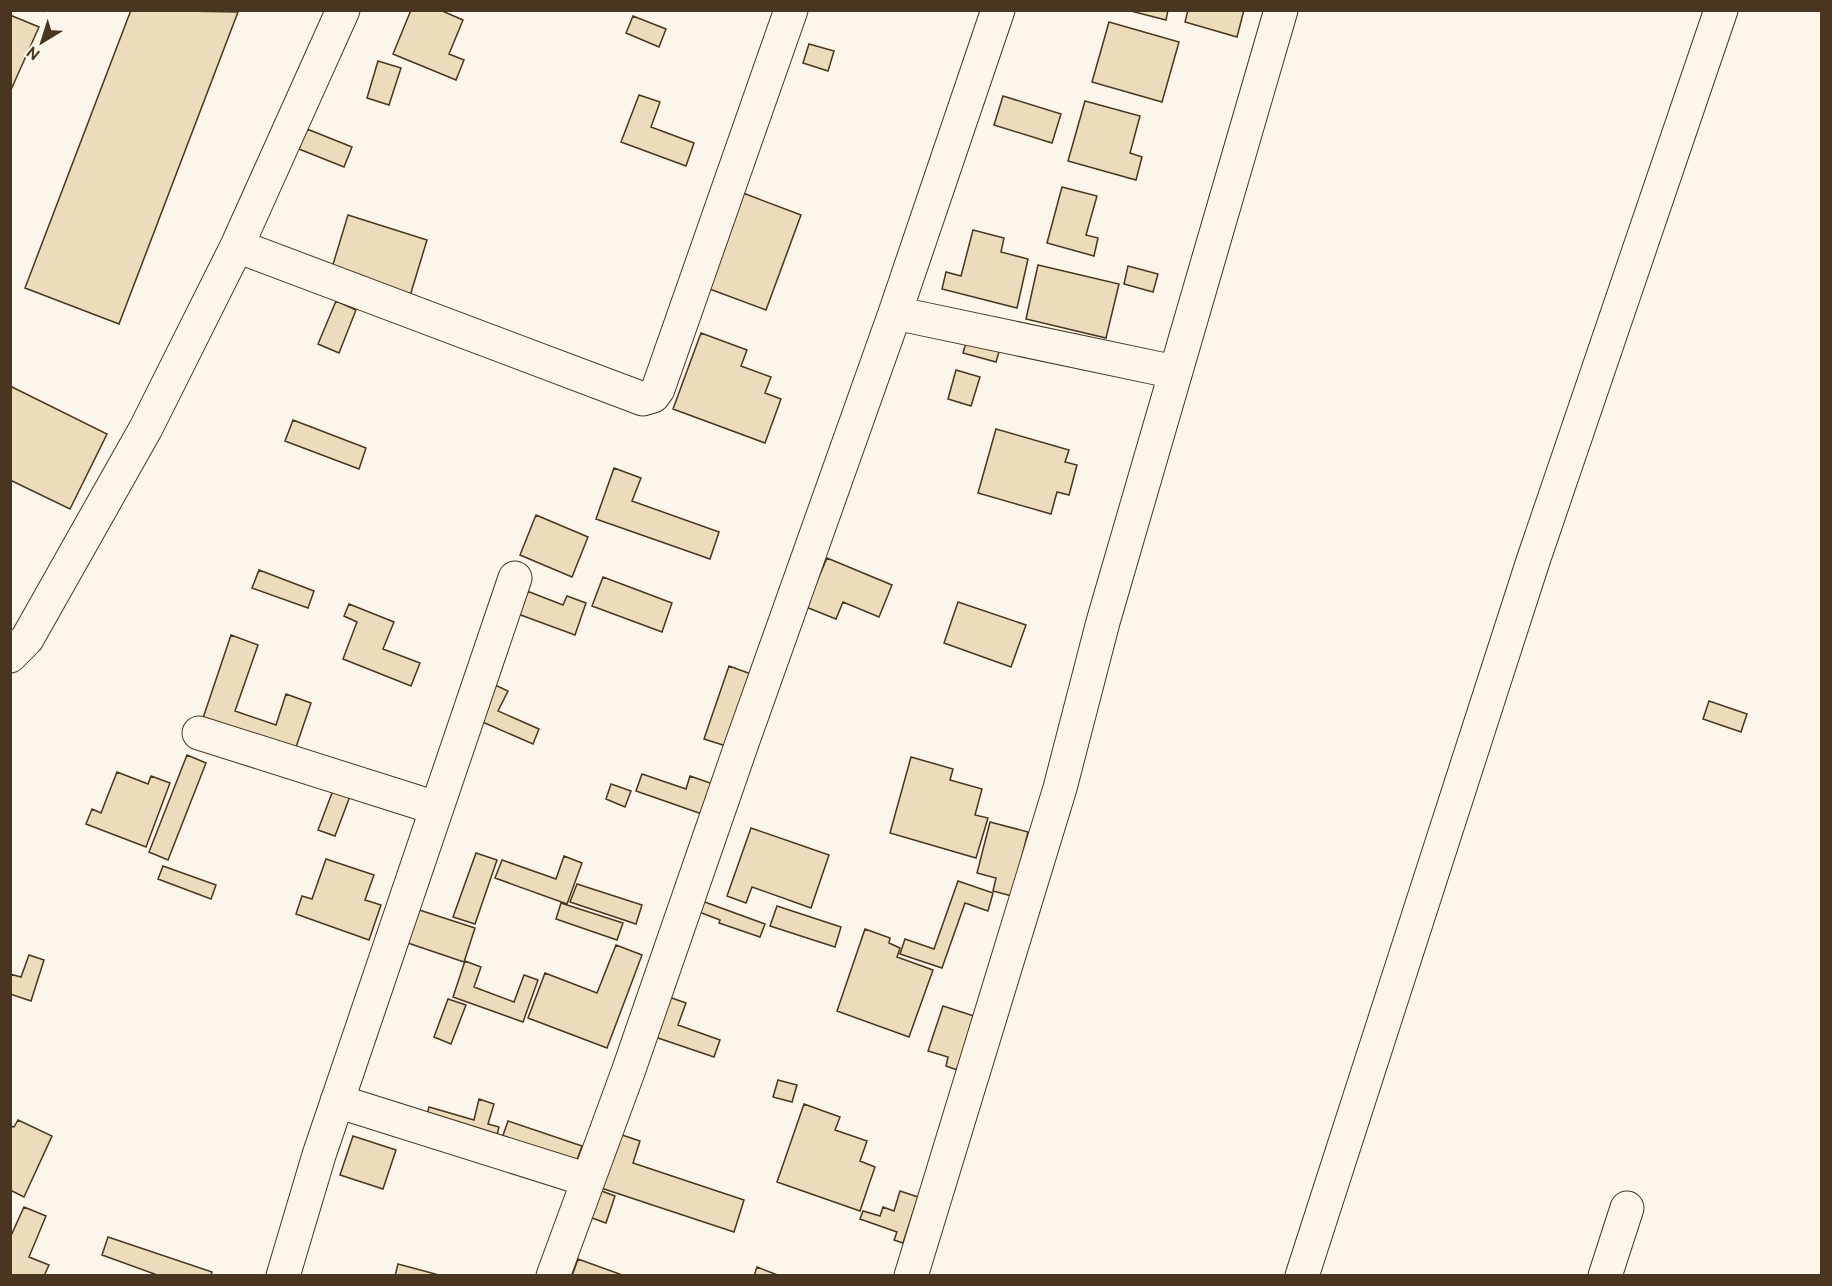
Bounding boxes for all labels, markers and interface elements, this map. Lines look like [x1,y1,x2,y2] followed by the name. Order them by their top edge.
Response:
[12,12,72,72] north arrow
[23,42,43,64] text: N

